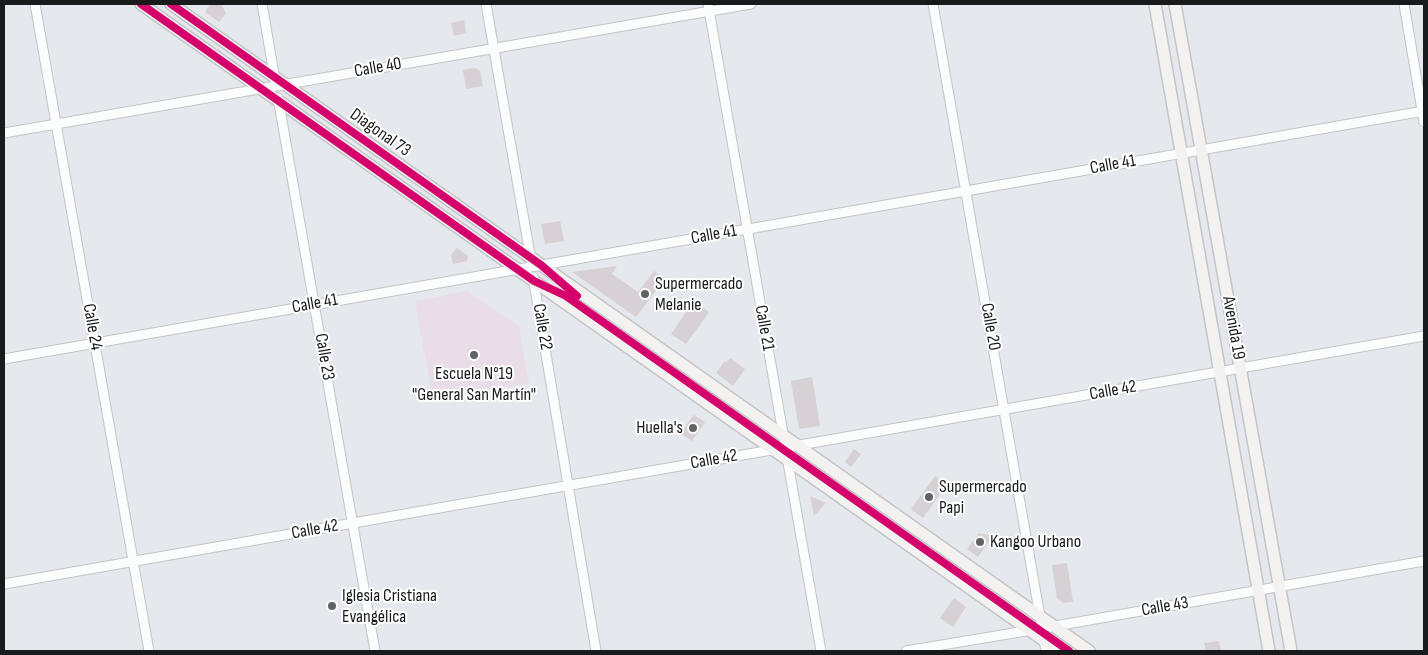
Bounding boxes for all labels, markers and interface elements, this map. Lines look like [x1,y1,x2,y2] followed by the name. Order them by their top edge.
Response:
[353,53,403,83] street label: Calle 40
[345,104,415,162] street label: Diagonal 73
[1088,150,1138,180] street label: Calle 41
[689,220,739,250] street label: Calle 41
[655,273,743,316] place label: Supermercado Melanie
[639,288,651,300] marker: Supermercado Melanie
[290,289,340,319] street label: Calle 41
[1217,295,1249,361] street label: Avenida 19
[77,302,107,352] street label: Calle 24
[527,302,557,352] street label: Calle 22
[975,302,1005,352] street label: Calle 20
[749,304,779,352] street label: Calle 21
[309,332,339,382] street label: Calle 23
[468,349,480,361] marker: Escuela N°19 "General San Martín"
[412,363,536,406] place label: Escuela N°19 "General San Martín"
[1088,376,1138,406] street label: Calle 42
[636,417,683,439] place label: Huella's
[687,422,699,434] marker: Huella's
[689,445,739,475] street label: Calle 42
[939,476,1027,518] place label: Supermercado Papi
[923,491,935,503] marker: Supermercado Papi
[290,515,340,545] street label: Calle 42
[990,531,1081,553] place label: Kangoo Urbano
[974,536,986,548] marker: Kangoo Urbano
[342,585,437,628] place label: Iglesia Cristiana Evangélica
[1140,592,1190,622] street label: Calle 43
[326,600,338,612] marker: Iglesia Cristiana Evangélica

